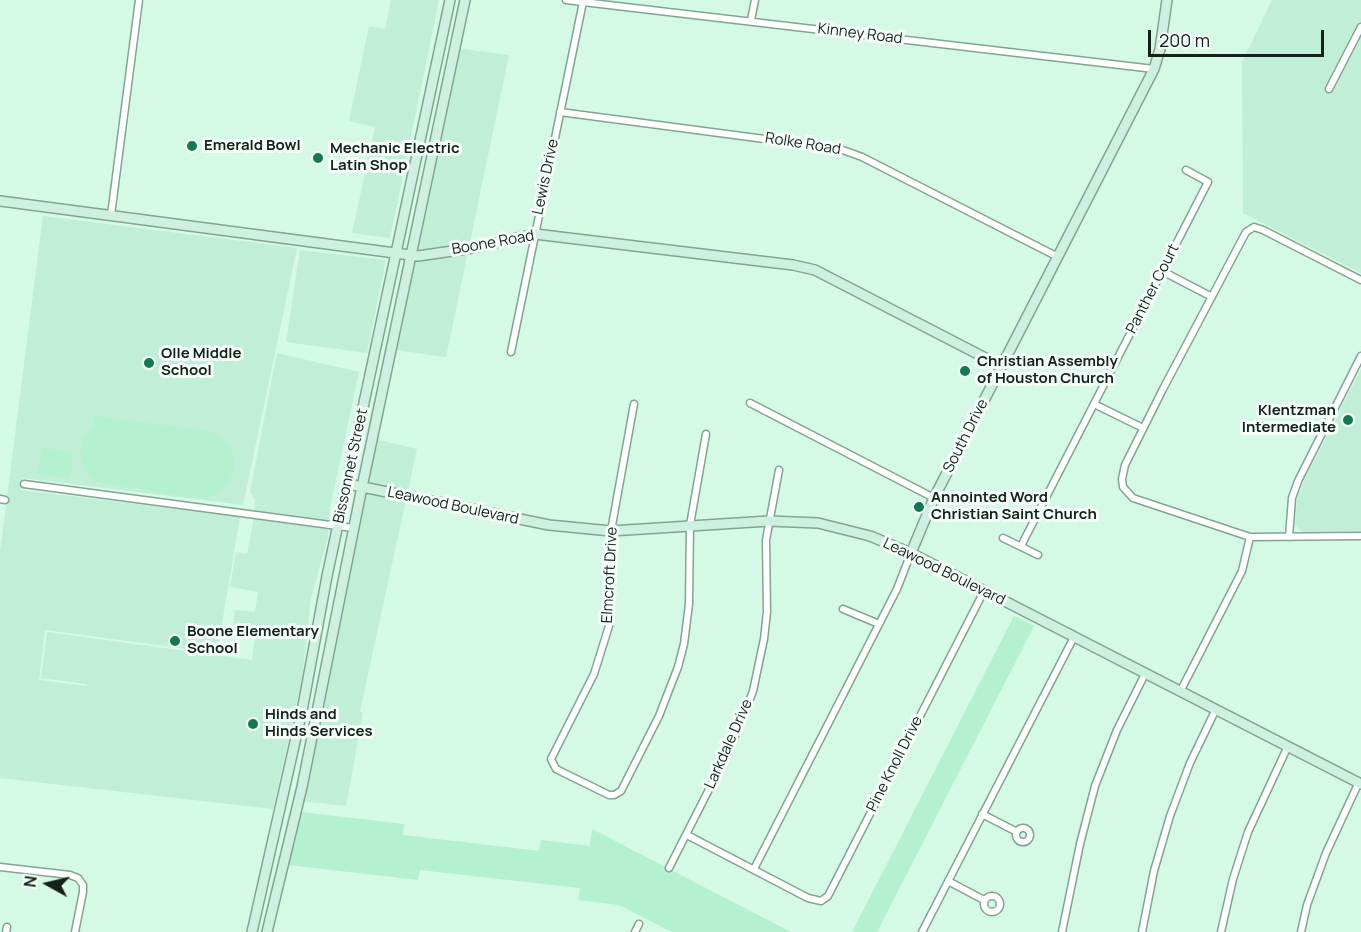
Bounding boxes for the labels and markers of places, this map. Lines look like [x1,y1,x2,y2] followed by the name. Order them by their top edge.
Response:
[204,137,301,155] place label: Emerald Bowl
[185,139,199,153] marker: Emerald Bowl
[330,140,460,175] place label: Mechanic Electric Latin Shop
[311,151,325,165] marker: Mechanic Electric Latin Shop
[161,345,241,380] place label: Olle Middle School
[977,353,1118,388] place label: Christian Assembly of Houston Church
[142,356,156,370] marker: Olle Middle School
[958,364,972,378] marker: Christian Assembly of Houston Church
[1242,402,1336,437] place label: Klentzman Intermediate
[1341,413,1355,427] marker: Klentzman Intermediate
[931,489,1097,524] place label: Annointed Word Christian Saint Church
[912,500,926,514] marker: Annointed Word Christian Saint Church
[187,623,319,658] place label: Boone Elementary School
[168,634,182,648] marker: Boone Elementary School
[265,706,373,741] place label: Hinds and Hinds Services
[246,717,260,731] marker: Hinds and Hinds Services

